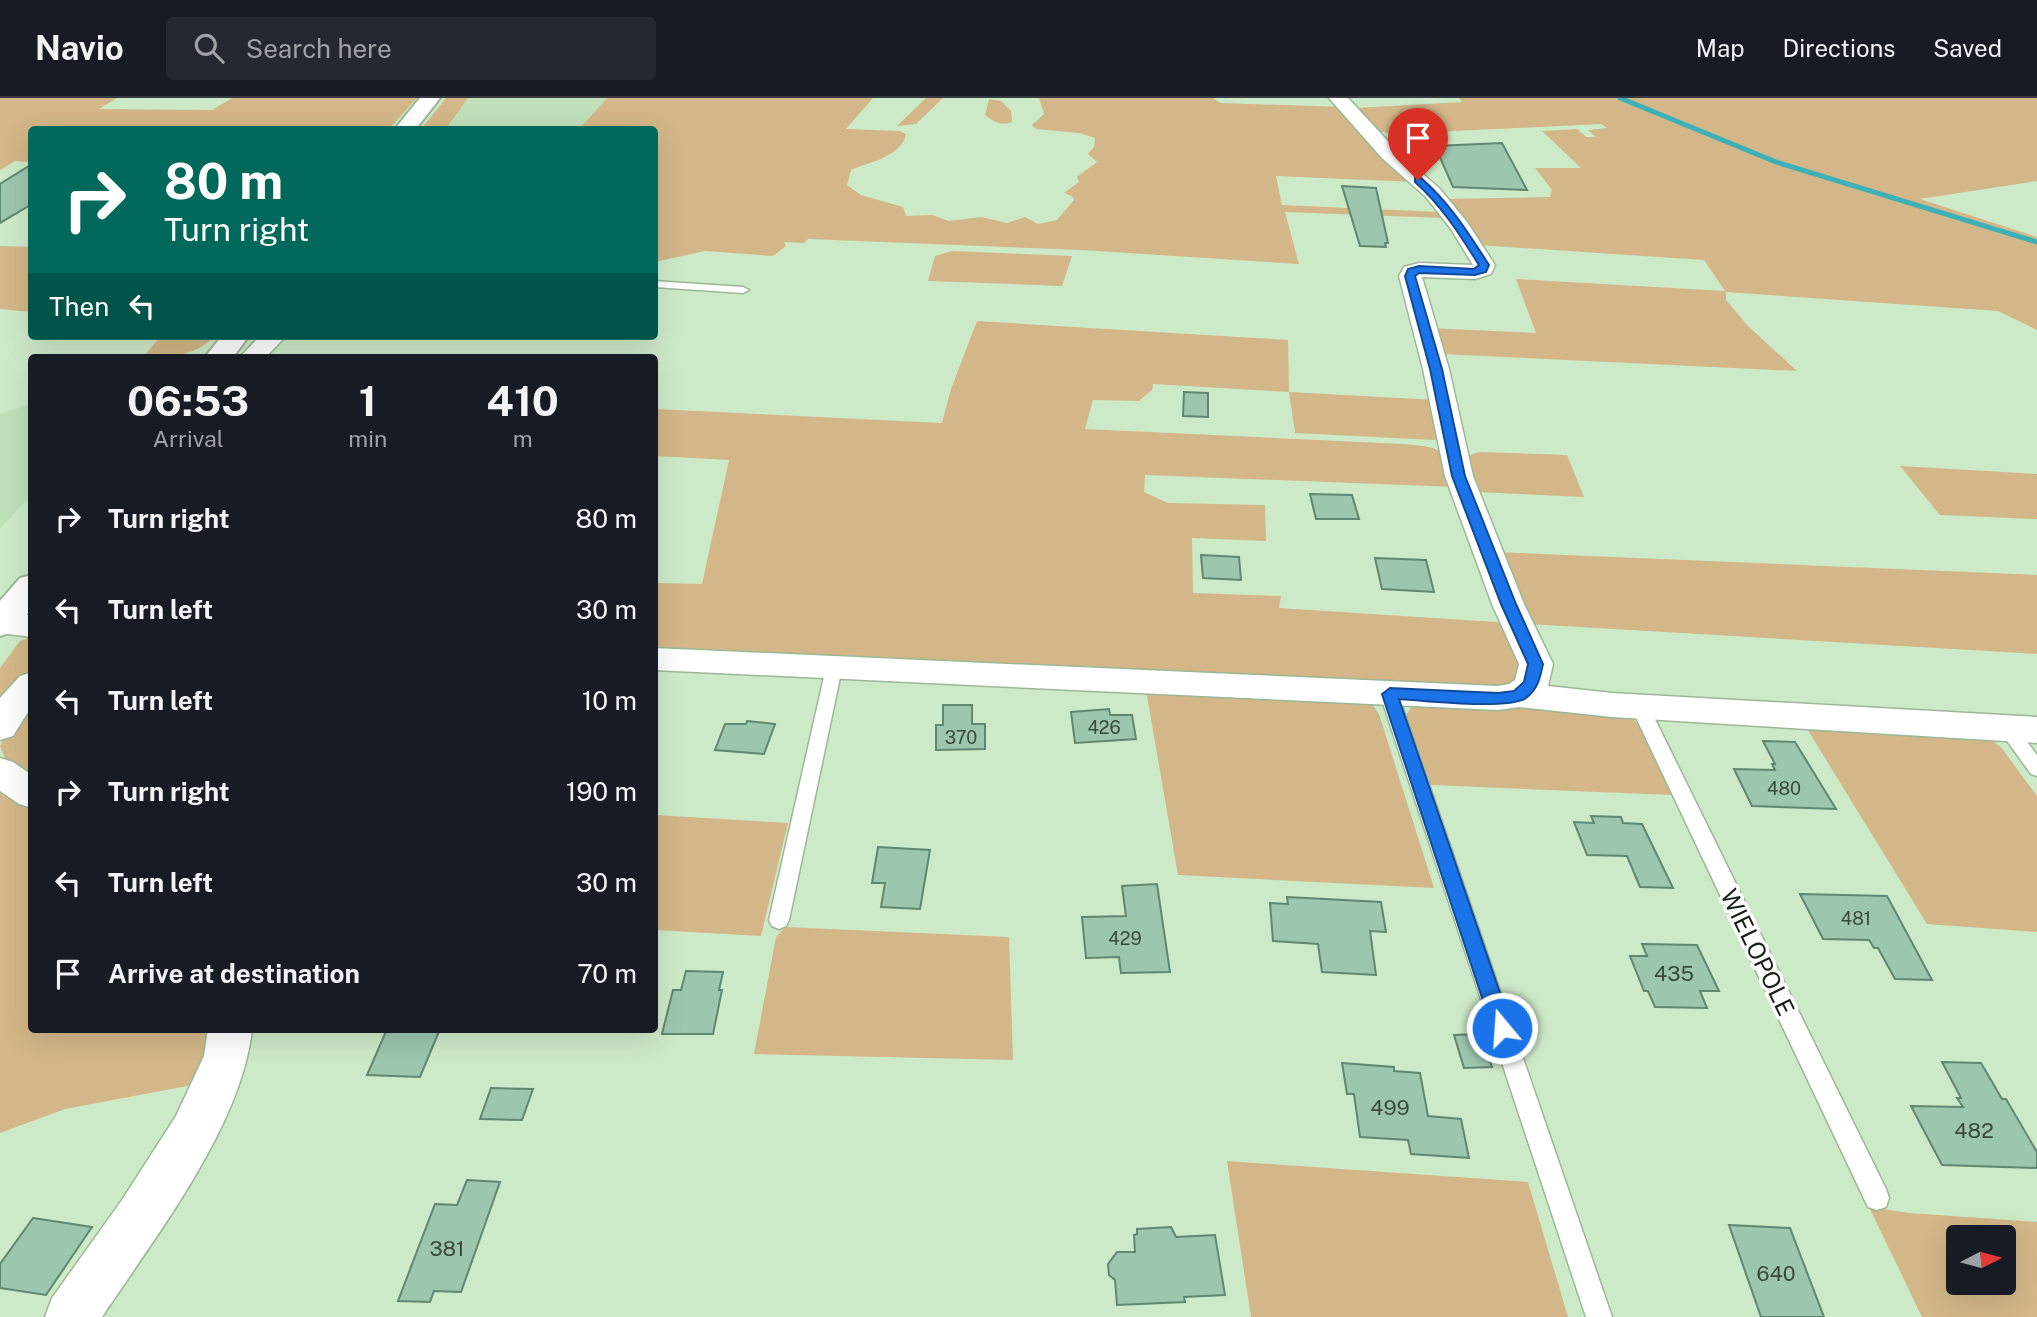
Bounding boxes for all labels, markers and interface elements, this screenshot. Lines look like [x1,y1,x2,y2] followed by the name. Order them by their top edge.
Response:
[166,17,656,80] search box
[35,29,124,67] text: Navio
[190,29,228,67] icon: search
[246,33,392,64] text: Search here
[1696,34,1745,62] text: Map
[1783,34,1895,62] text: Directions
[1933,34,2002,62] text: Saved
[1388,108,1448,180] pin
[1399,119,1437,157] icon: arrive
[164,152,283,210] text: 80 m
[49,154,140,245] icon: right
[164,211,309,248] text: Turn right
[123,287,161,325] icon: left
[49,291,109,322] text: Then
[127,376,249,425] text: 06:53
[359,376,377,425] text: 1
[486,376,559,425] text: 410
[153,425,224,452] text: Arrival
[348,425,387,452] text: min
[513,425,533,452] text: m
[49,500,87,538] icon: right
[108,503,230,534] text: Turn right
[576,503,637,534] text: 80 m
[49,591,87,629] icon: left
[108,594,213,625] text: Turn left
[576,594,637,625] text: 30 m
[49,682,87,720] icon: left
[108,685,213,716] text: Turn left
[582,685,637,716] text: 10 m
[1087,717,1121,738] house number: 426
[945,727,977,748] house number: 370
[49,773,87,811] icon: right
[108,776,230,807] text: Turn right
[566,776,637,807] text: 190 m
[1767,778,1801,799] house number: 480
[49,864,87,902] icon: left
[108,867,213,898] text: Turn left
[576,867,637,898] text: 30 m
[1715,884,1801,1020] street label: WIELOPOLE
[1841,908,1871,929] house number: 481
[1108,928,1142,949] house number: 429
[49,955,87,993] icon: arrive
[108,958,360,989] text: Arrive at destination
[577,958,637,989] text: 70 m
[1654,961,1694,986] house number: 435
[1465,991,1539,1065] position arrow
[1370,1095,1410,1120] house number: 499
[1954,1118,1994,1143] house number: 482
[1946,1225,2016,1295] north arrow
[1946,1225,2016,1295] map controls
[429,1236,465,1261] house number: 381
[1756,1261,1796,1286] house number: 640

